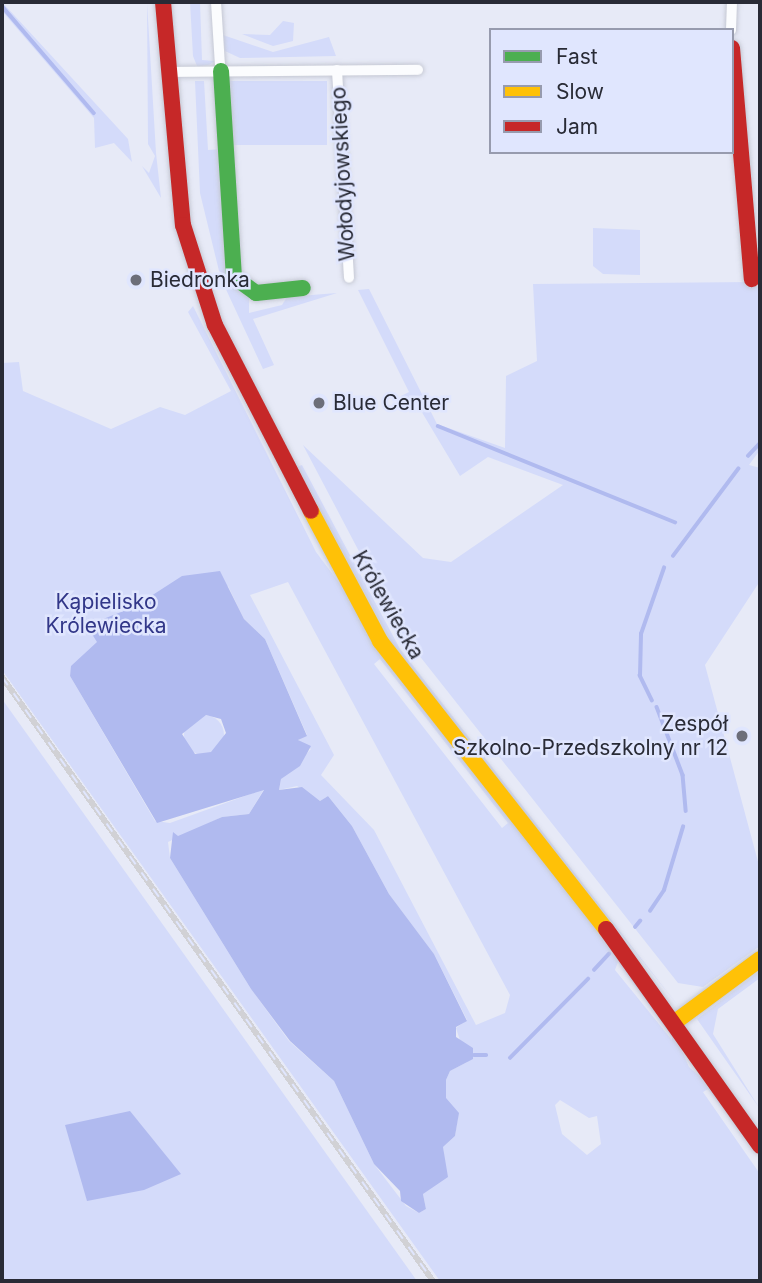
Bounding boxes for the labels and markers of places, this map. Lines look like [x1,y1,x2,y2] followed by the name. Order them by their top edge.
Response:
[150,267,250,293] place label: Biedronka
[128,272,144,288] marker: Biedronka
[333,390,449,416] place label: Blue Center
[311,395,327,411] marker: Blue Center
[453,711,728,761] place label: Zespół Szkolno-Przedszkolny nr 12
[734,728,750,744] marker: Zespół Szkolno-Przedszkolny nr 12

